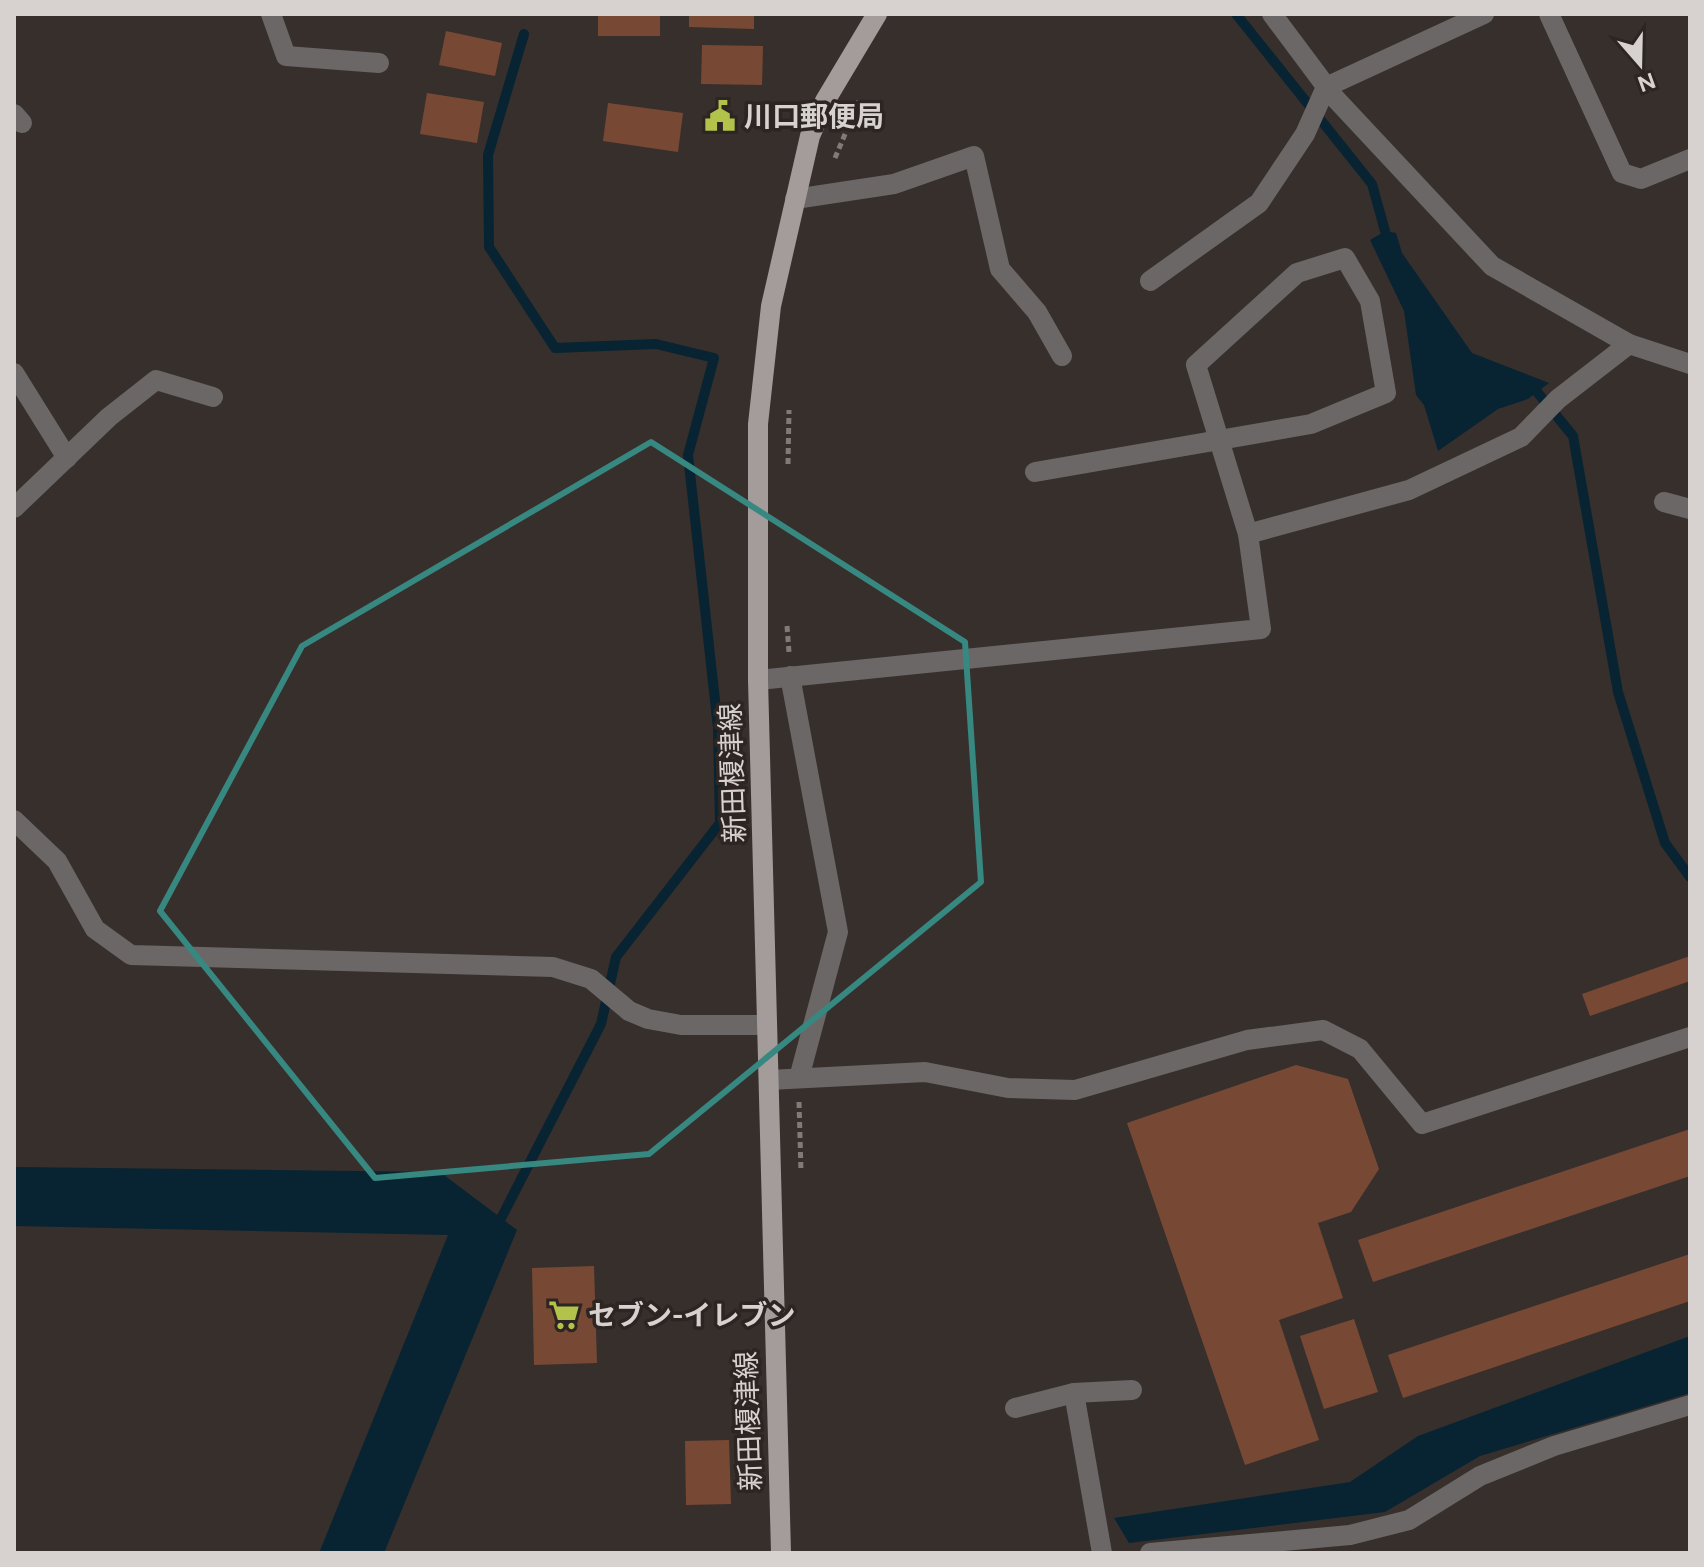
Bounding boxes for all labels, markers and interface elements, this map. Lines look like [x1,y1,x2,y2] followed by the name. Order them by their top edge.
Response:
[1600,24,1680,104] north arrow
[1634,67,1659,98] text: N
[703,99,737,133] public building icon: 川口郵便局
[744,99,884,133] place label: 川口郵便局
[713,702,751,844] street label: 新田榎津線
[547,1298,581,1332] supermarket icon: セブン-イレブン
[588,1298,795,1332] place label: セブン-イレブン
[729,1350,767,1492] street label: 新田榎津線

